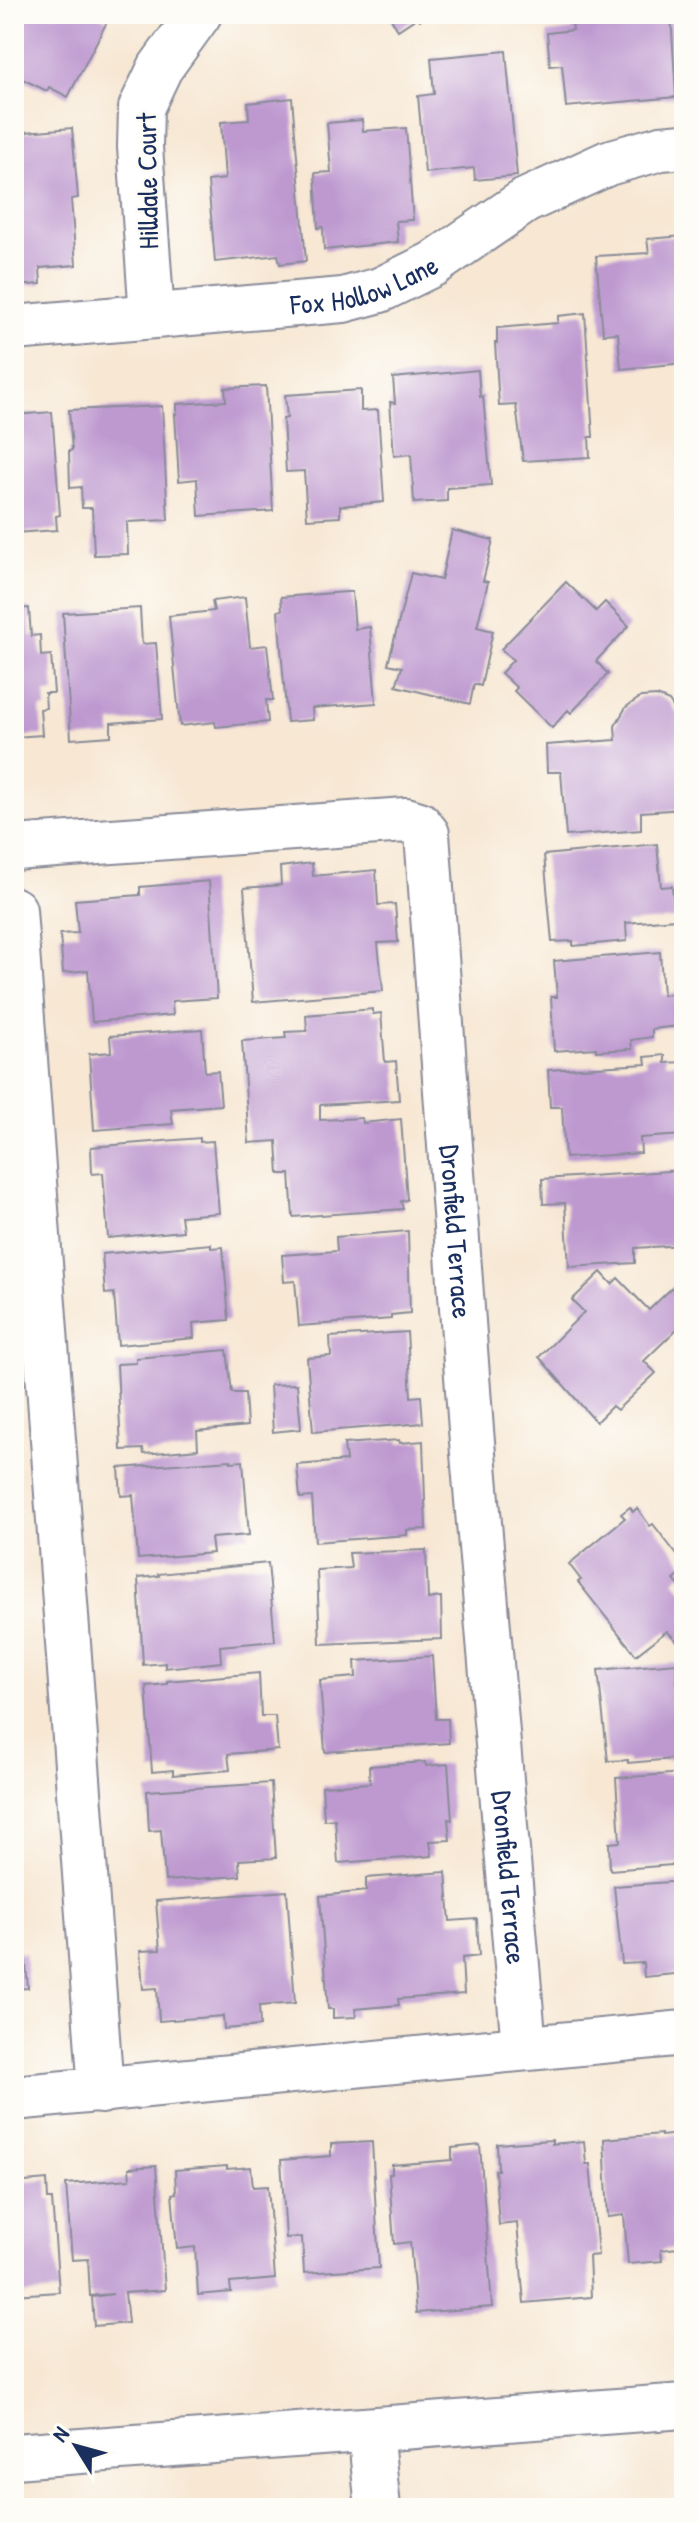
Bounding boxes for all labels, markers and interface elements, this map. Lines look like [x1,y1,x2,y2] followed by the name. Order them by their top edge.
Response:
[127,112,167,250] street label: Hilldale Court
[288,246,444,323] street label: Fox Hollow Lane
[431,1143,482,1320] street label: Dronfield Terrace
[483,1789,536,1966] street label: Dronfield Terrace
[36,2406,116,2486] north arrow
[45,2420,76,2448] text: N

